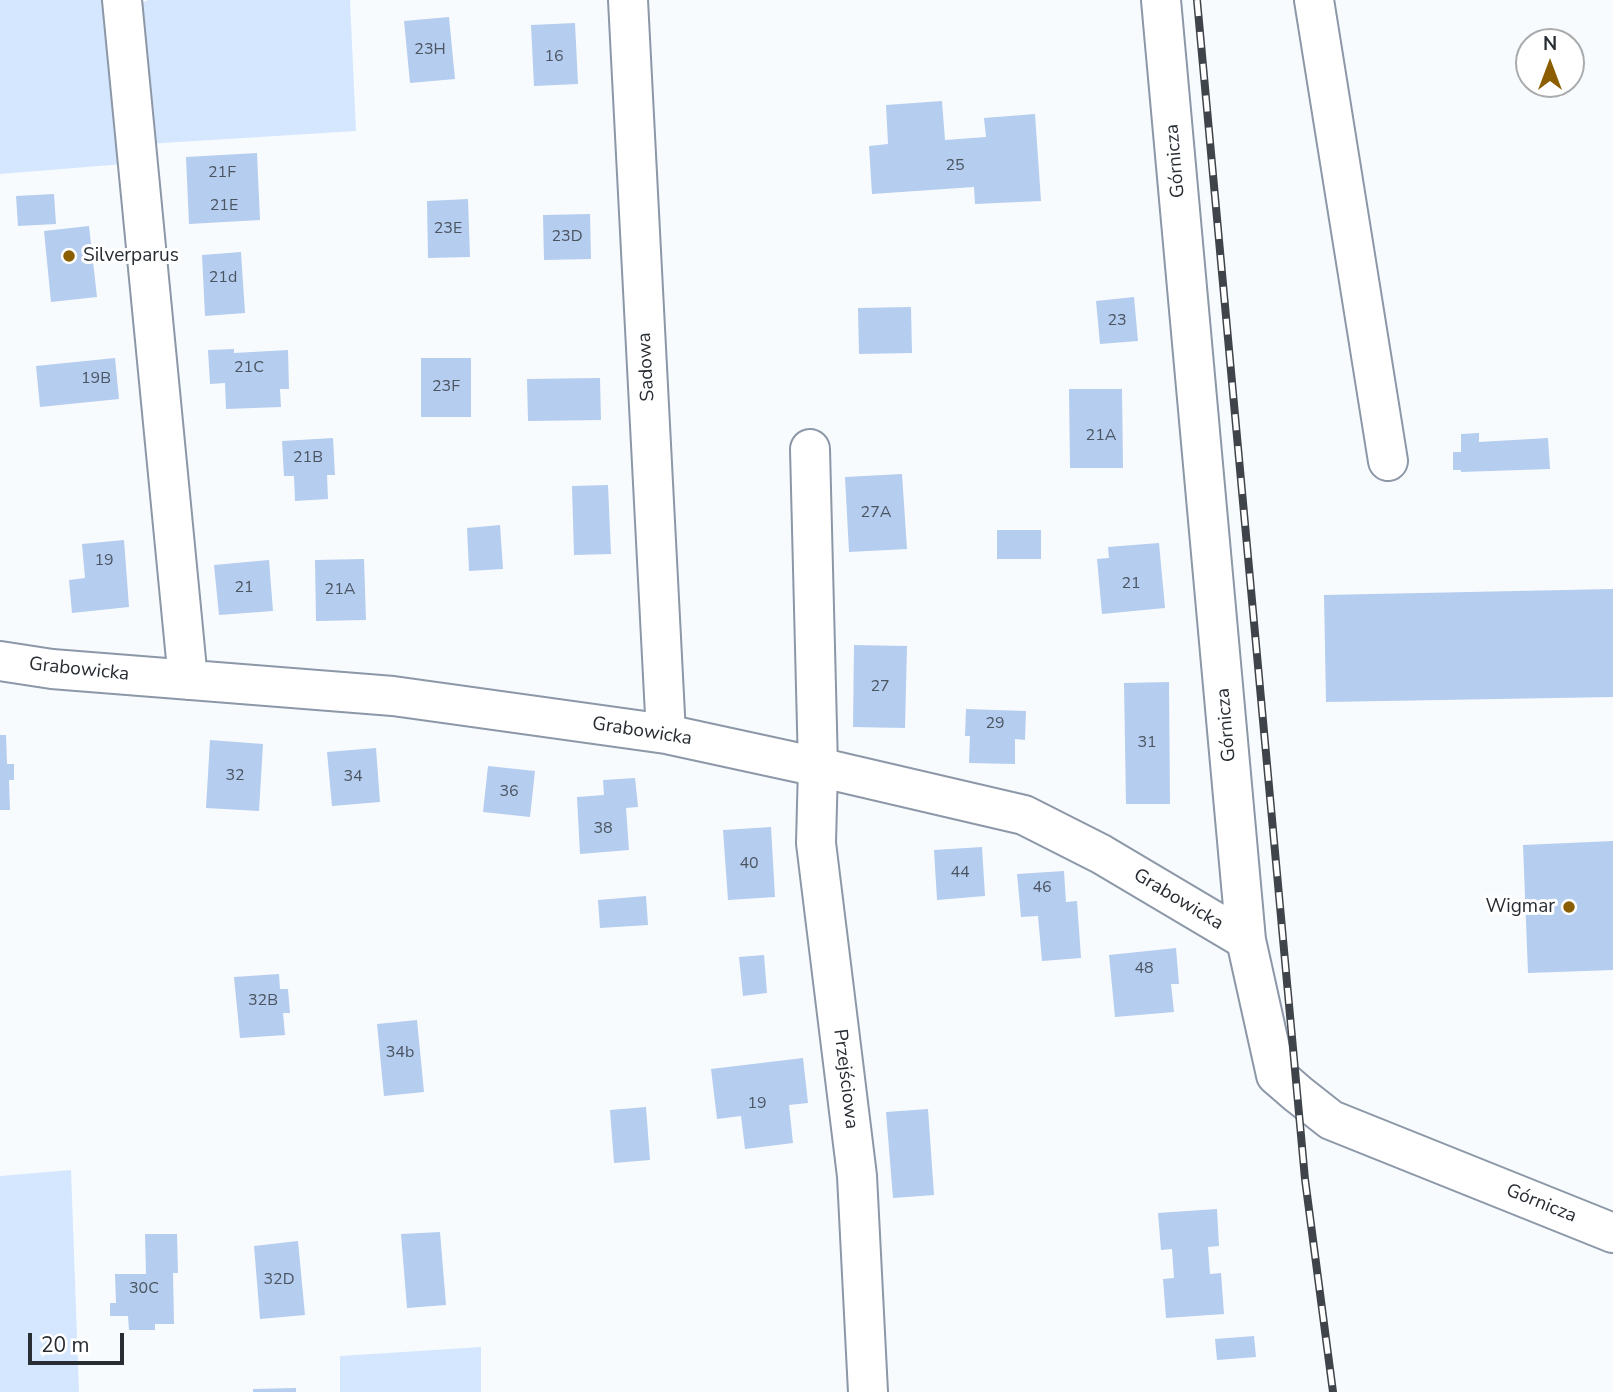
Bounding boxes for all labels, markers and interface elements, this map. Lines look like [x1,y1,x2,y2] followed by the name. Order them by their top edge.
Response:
[1515,28,1585,98] north arrow
[1543,31,1557,57] text: N
[414,40,446,60] house number: 23H
[544,47,564,67] house number: 16
[1161,123,1191,199] street label: Górnicza
[945,156,965,176] house number: 25
[208,163,236,183] house number: 21F
[210,196,238,216] house number: 21E
[434,219,462,239] house number: 23E
[551,227,583,247] house number: 23D
[83,245,179,267] place label: Silverparus
[61,248,77,264] marker: Silverparus
[209,268,237,288] house number: 21d
[1107,311,1127,331] house number: 23
[634,332,660,402] street label: Sadowa
[234,358,264,378] house number: 21C
[81,369,111,389] house number: 19B
[432,377,460,397] house number: 23F
[1086,426,1116,446] house number: 21A
[293,448,323,468] house number: 21B
[861,503,891,523] house number: 27A
[94,551,114,571] house number: 19
[1121,574,1141,594] house number: 21
[234,578,254,598] house number: 21
[325,580,355,600] house number: 21A
[28,653,130,687] street label: Grabowicka
[870,677,890,697] house number: 27
[1212,687,1242,763] street label: Górnicza
[590,713,694,751] street label: Grabowicka
[985,714,1005,734] house number: 29
[1137,733,1157,753] house number: 31
[225,766,245,786] house number: 32
[343,767,363,787] house number: 34
[499,782,519,802] house number: 36
[593,819,613,839] house number: 38
[739,854,759,874] house number: 40
[950,863,970,883] house number: 44
[1129,864,1227,936] street label: Grabowicka
[1032,878,1052,898] house number: 46
[1485,896,1555,918] place label: Wigmar
[1561,899,1577,915] marker: Wigmar
[1134,959,1154,979] house number: 48
[248,991,278,1011] house number: 32B
[828,1028,862,1130] street label: Przejściowa
[386,1043,414,1063] house number: 34b
[747,1094,767,1114] house number: 19
[1502,1180,1580,1228] street label: Górnicza
[263,1270,295,1290] house number: 32D
[129,1279,159,1299] house number: 30C
[32,1318,128,1362] scale bar
[41,1331,90,1359] text: 20 m

